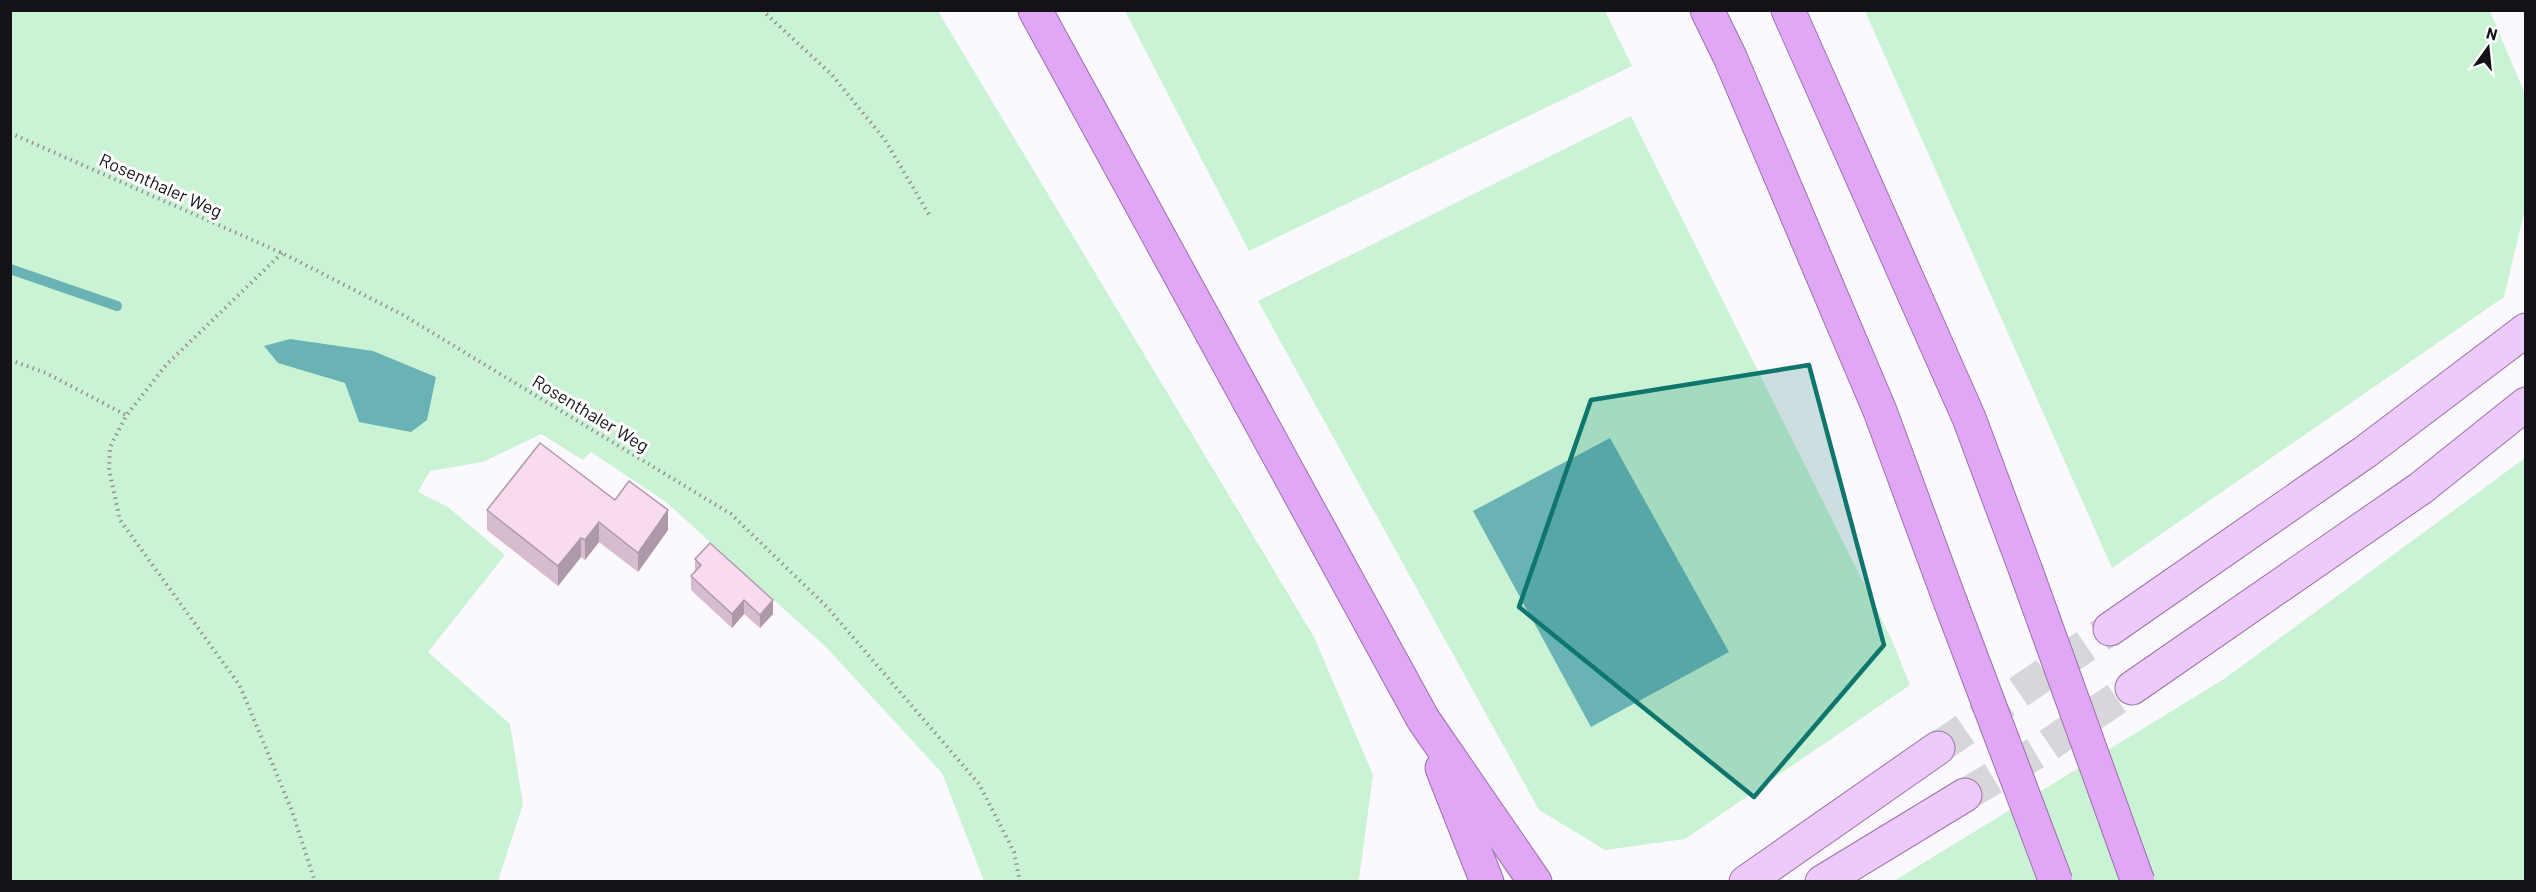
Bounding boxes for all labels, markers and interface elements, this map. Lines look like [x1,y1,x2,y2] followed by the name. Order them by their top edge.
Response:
[2458,18,2518,78] north arrow
[2484,22,2500,44] text: N
[96,148,226,222] street label: Rosenthaler Weg
[529,370,653,456] street label: Rosenthaler Weg

